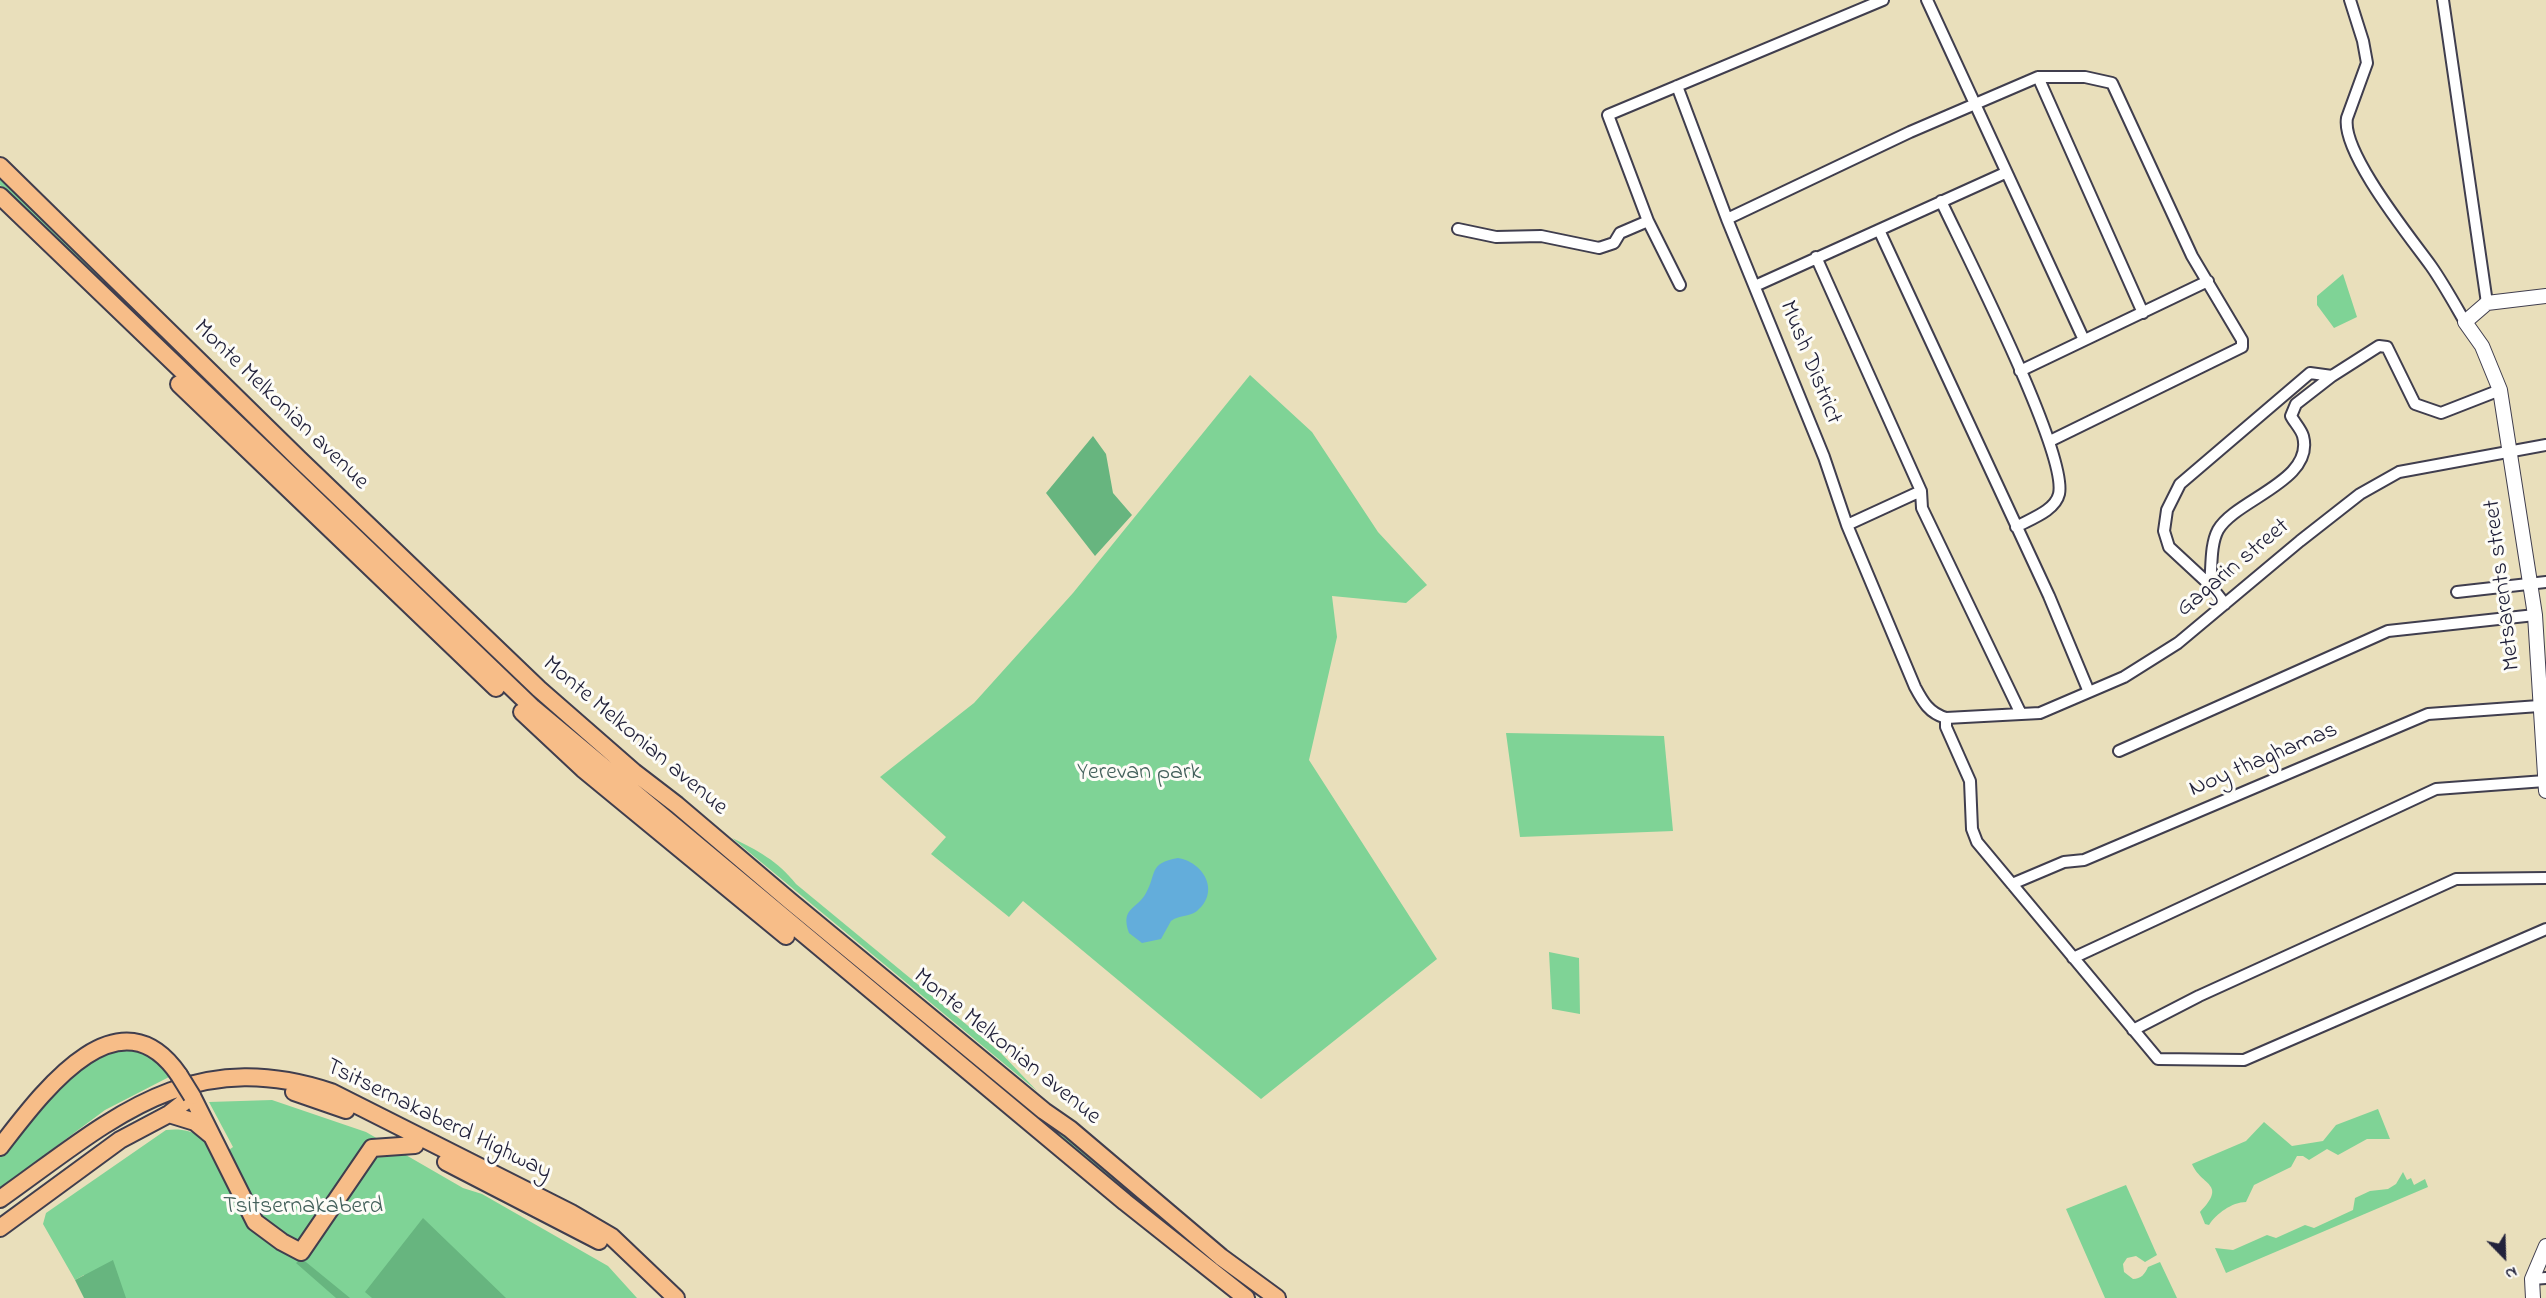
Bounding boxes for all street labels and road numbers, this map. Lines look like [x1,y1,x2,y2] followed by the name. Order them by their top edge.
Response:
[1771,297,1847,429] street label: Mush District
[186,315,374,497] street label: Monte Melkonian avenue
[2479,498,2529,672] street label: Metsarents street
[2172,513,2296,625] street label: Gagarin street
[536,651,732,823] street label: Monte Melkonian avenue
[2185,717,2343,805] street label: Noy thaghamas
[906,964,1106,1132] street label: Monte Melkonian avenue
[320,1054,556,1188] street label: Tsitsernakaberd Highway

